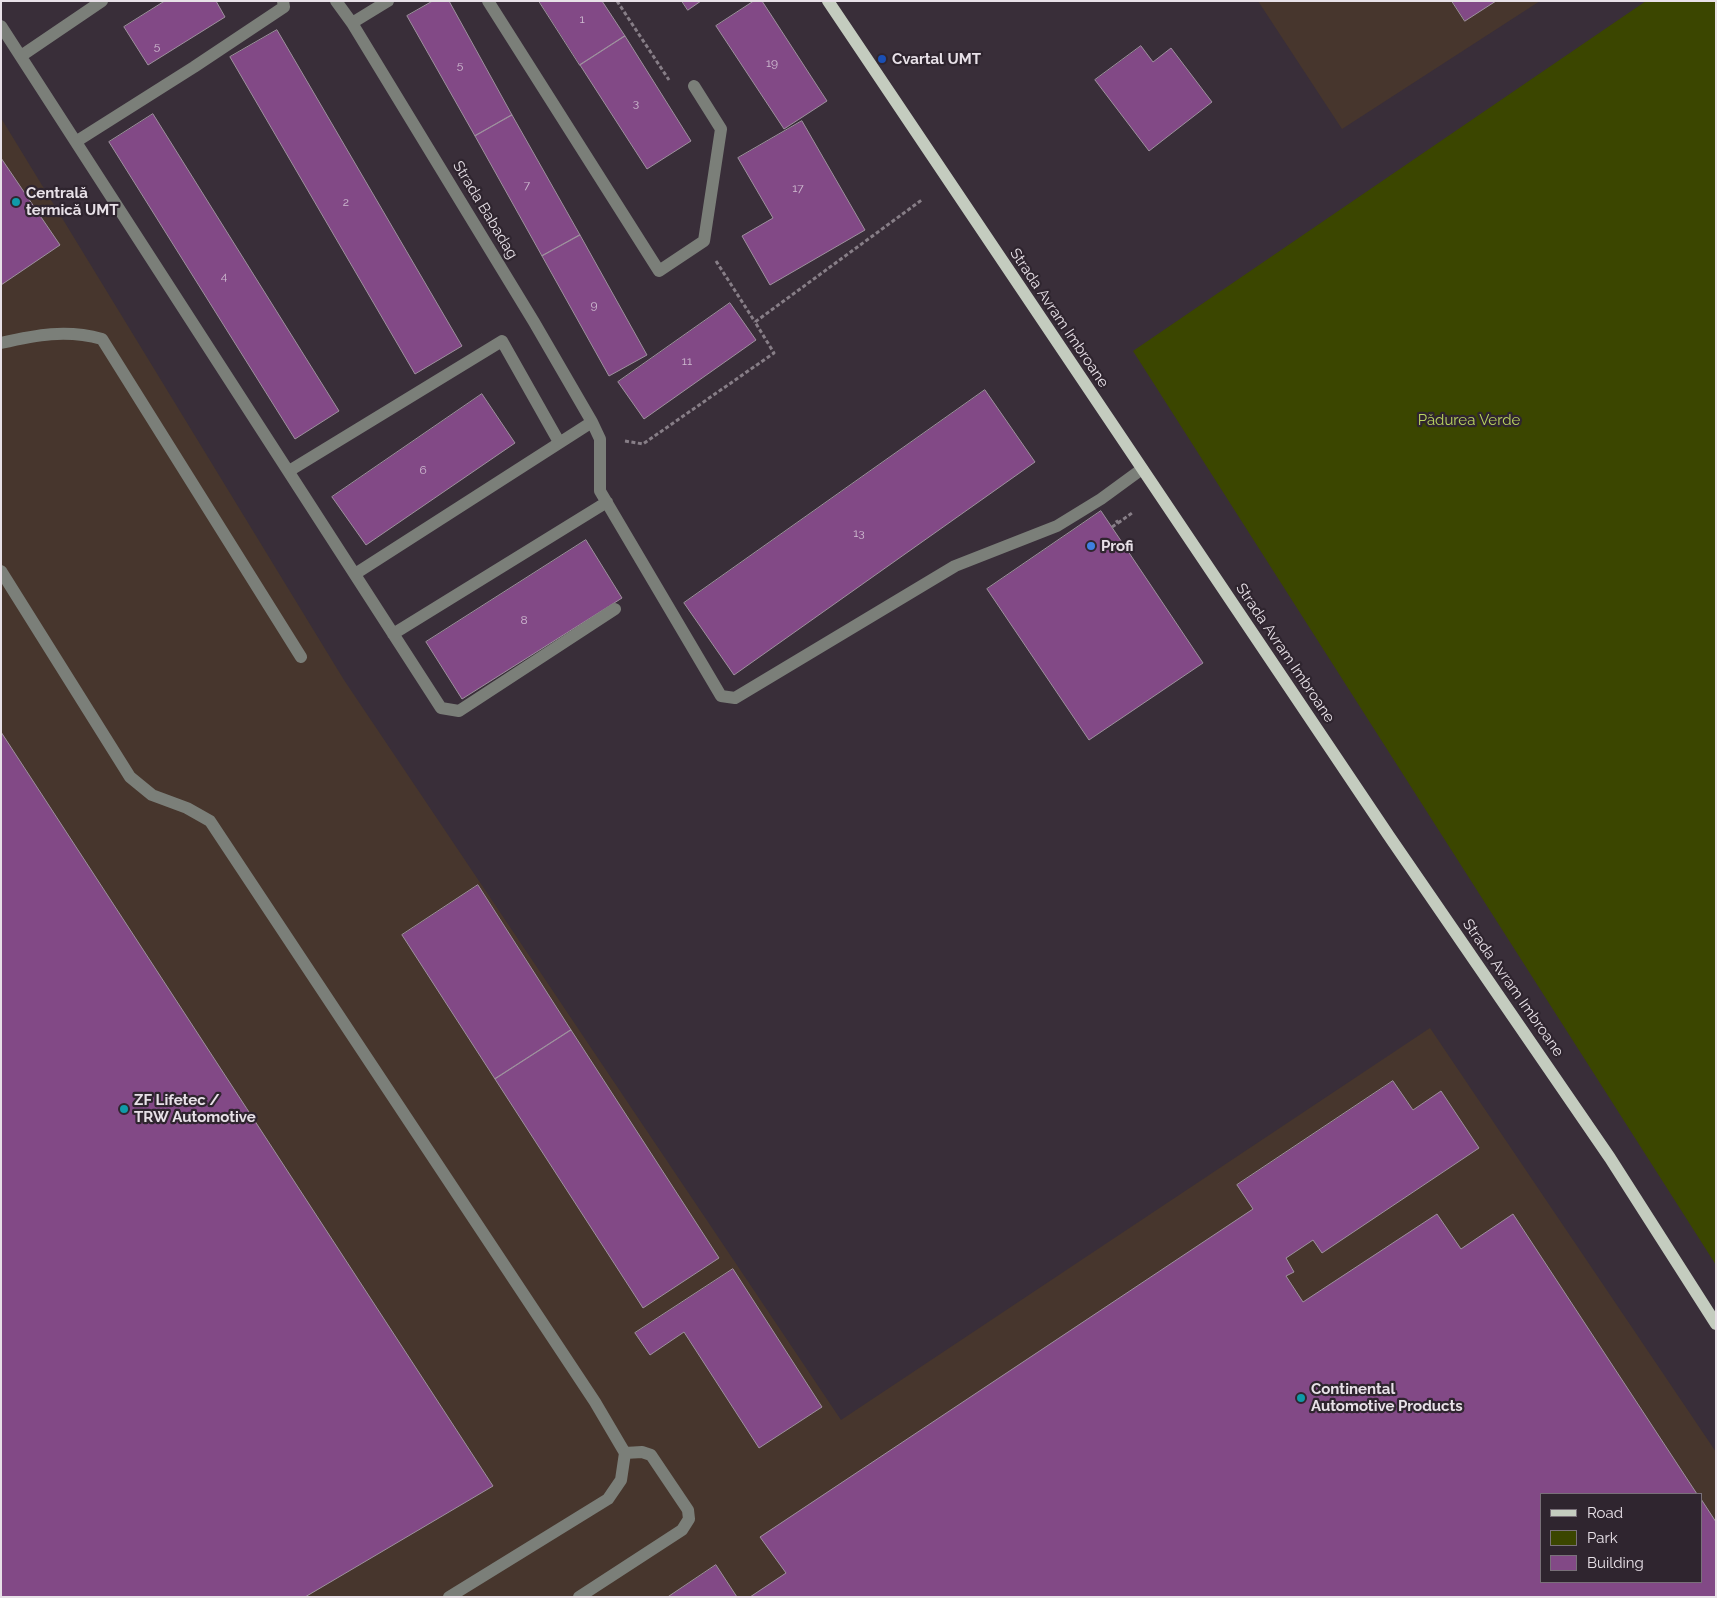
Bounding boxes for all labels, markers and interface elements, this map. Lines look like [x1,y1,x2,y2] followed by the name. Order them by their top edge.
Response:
[579,12,585,26] house number: 1
[154,39,160,53] house number: 5
[892,50,981,68] place label: Cvartal UMT
[876,53,888,65] marker: Cvartal UMT
[766,56,778,70] house number: 19
[457,58,463,72] house number: 5
[633,96,639,110] house number: 3
[449,158,521,262] street label: Strada Babadag
[524,178,530,192] house number: 7
[792,181,804,195] house number: 17
[26,184,118,219] place label: Centrală termică UMT
[343,195,349,209] house number: 2
[10,196,22,208] marker: Centrală termică UMT
[1006,245,1112,391] street label: Strada Avram Imbroane
[221,269,227,283] house number: 4
[590,298,598,312] house number: 9
[682,354,692,368] house number: 11
[1418,411,1520,429] park label: Pădurea Verde
[419,463,427,477] house number: 6
[853,526,865,540] house number: 13
[1101,537,1134,555] place label: Profi
[1085,540,1097,552] marker: Profi
[1232,580,1338,726] street label: Strada Avram Imbroane
[520,613,528,627] house number: 8
[1459,916,1567,1060] street label: Strada Avram Imbroane
[134,1091,256,1126] place label: ZF Lifetec / TRW Automotive
[118,1103,130,1115] marker: ZF Lifetec / TRW Automotive
[1311,1380,1463,1415] place label: Continental Automotive Products
[1295,1392,1307,1404] marker: Continental Automotive Products
[1540,1493,1702,1583] legend
[1587,1504,1623,1522] text: Road
[1587,1529,1618,1547] text: Park
[1587,1554,1644,1572] text: Building

